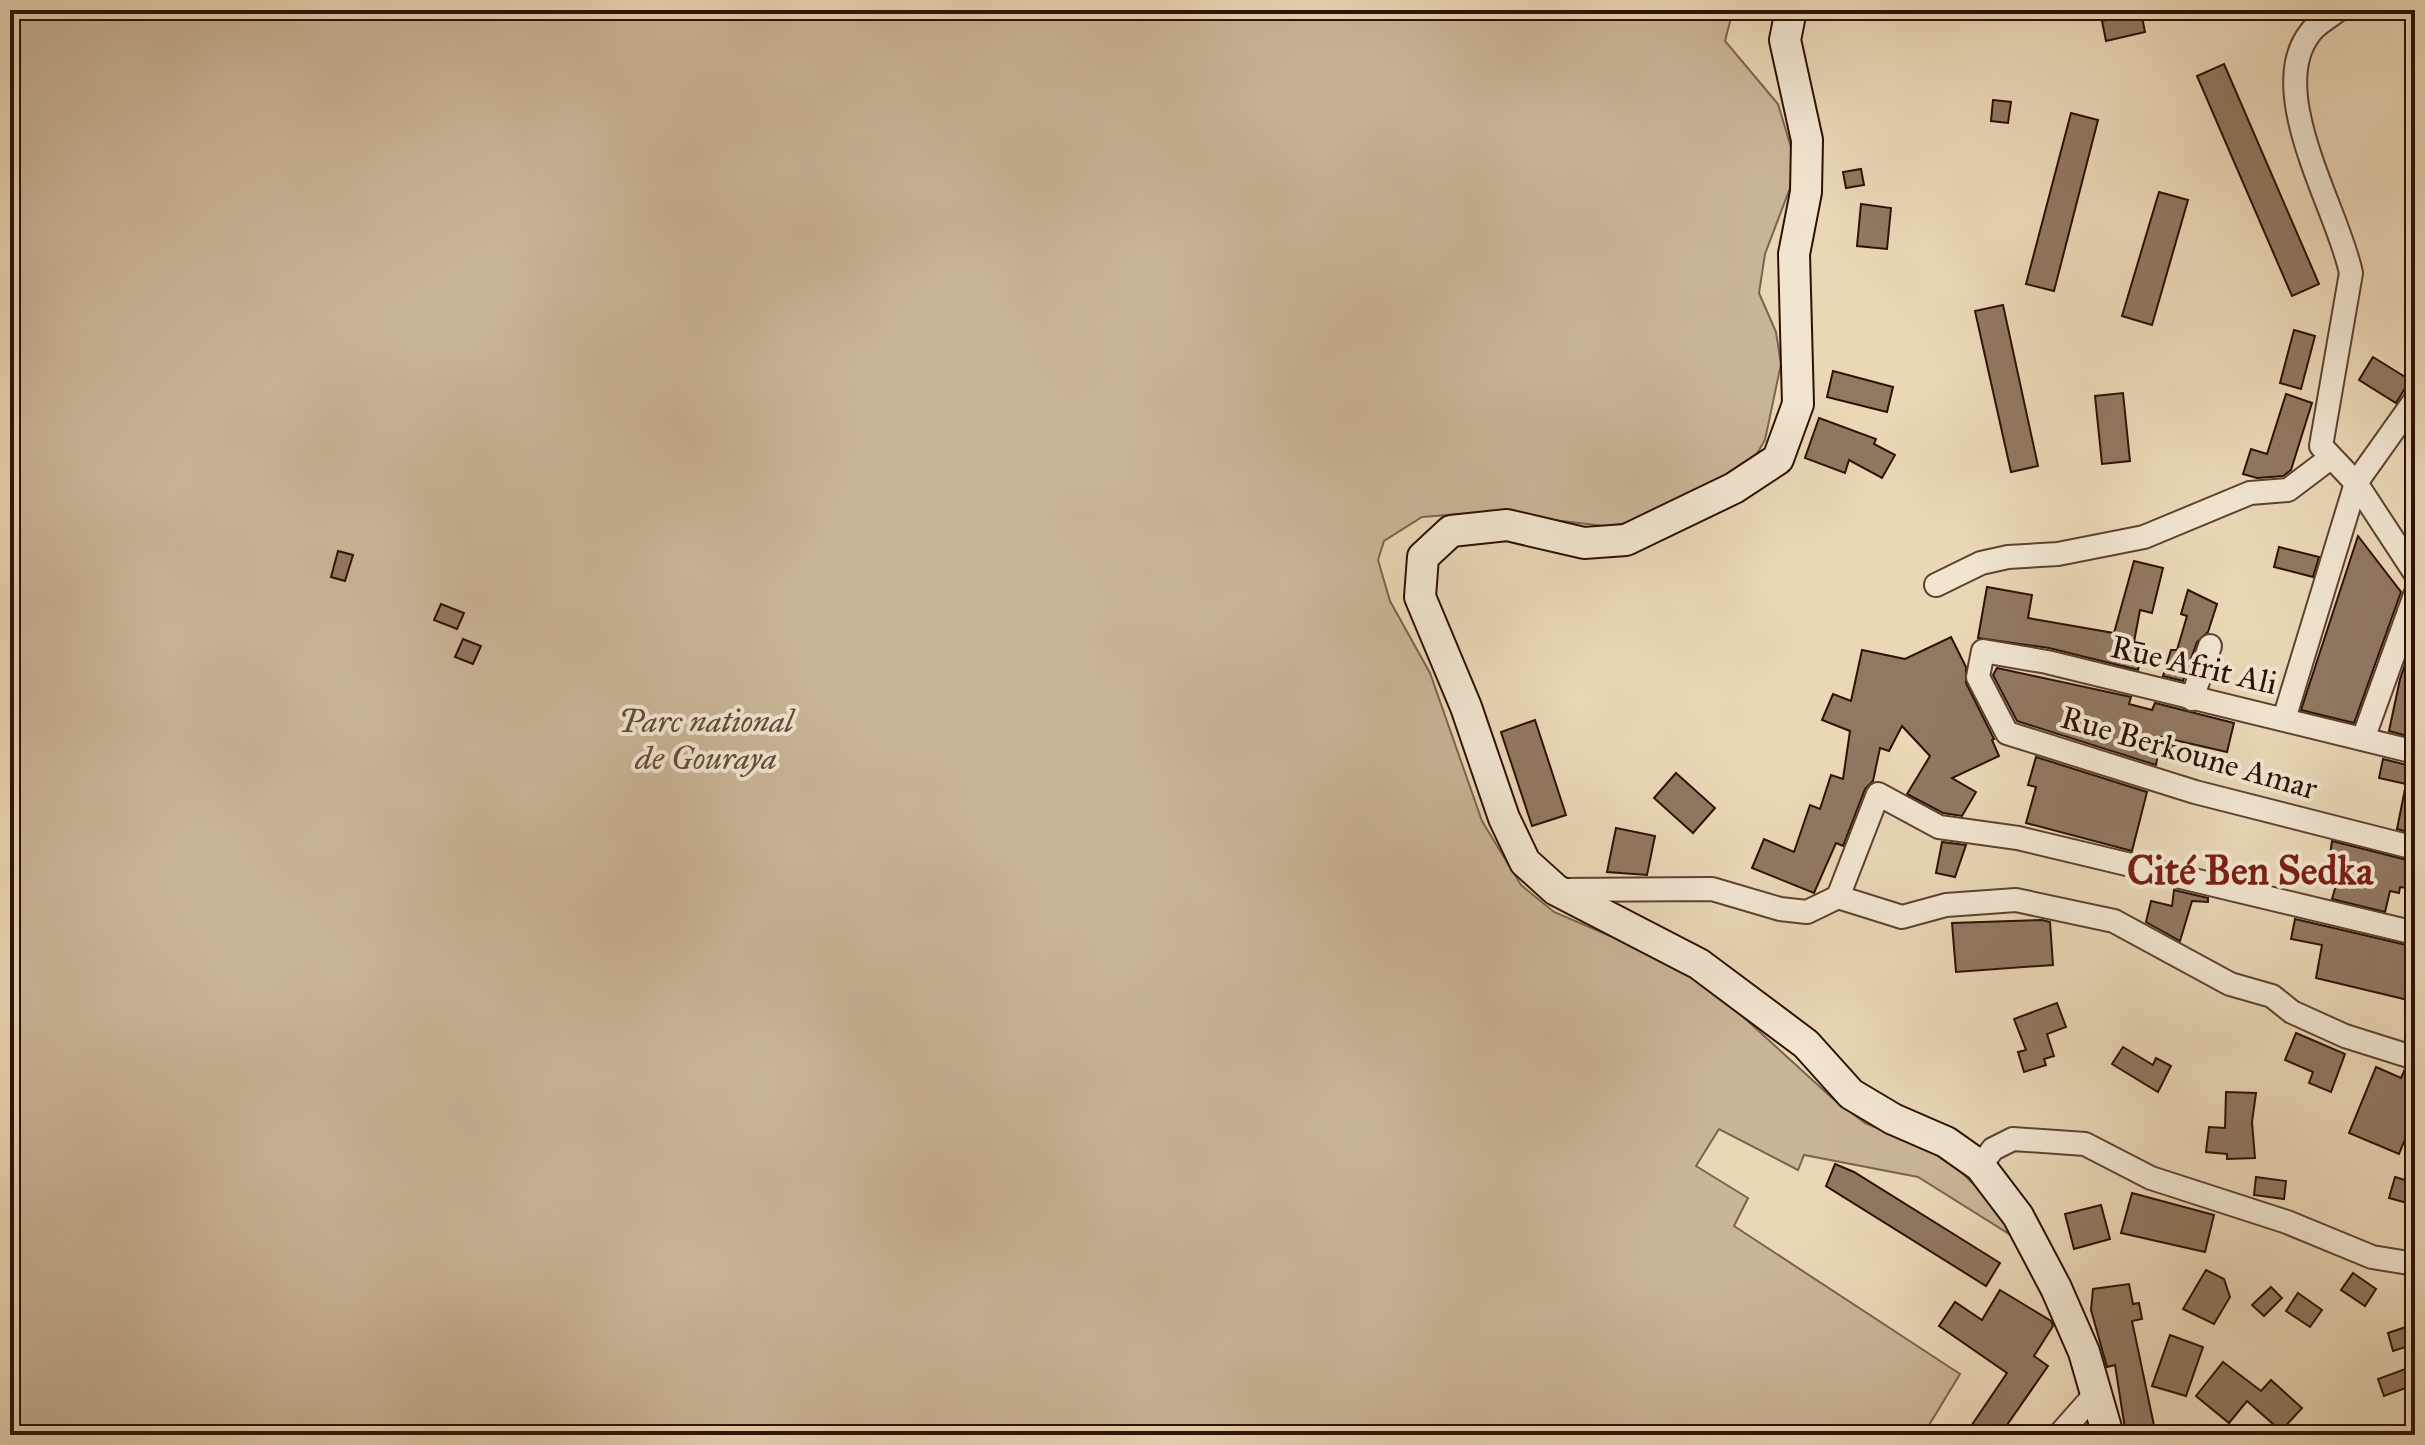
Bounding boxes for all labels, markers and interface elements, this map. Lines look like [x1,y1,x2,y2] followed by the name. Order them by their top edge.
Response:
[2107,627,2281,703] street label: Rue Afrit Ali
[2056,698,2322,808] street label: Rue Berkoune Amar
[619,702,796,778] park label: Parc national de Gouraya
[2127,846,2374,895] district label: Cité Ben Sedka

